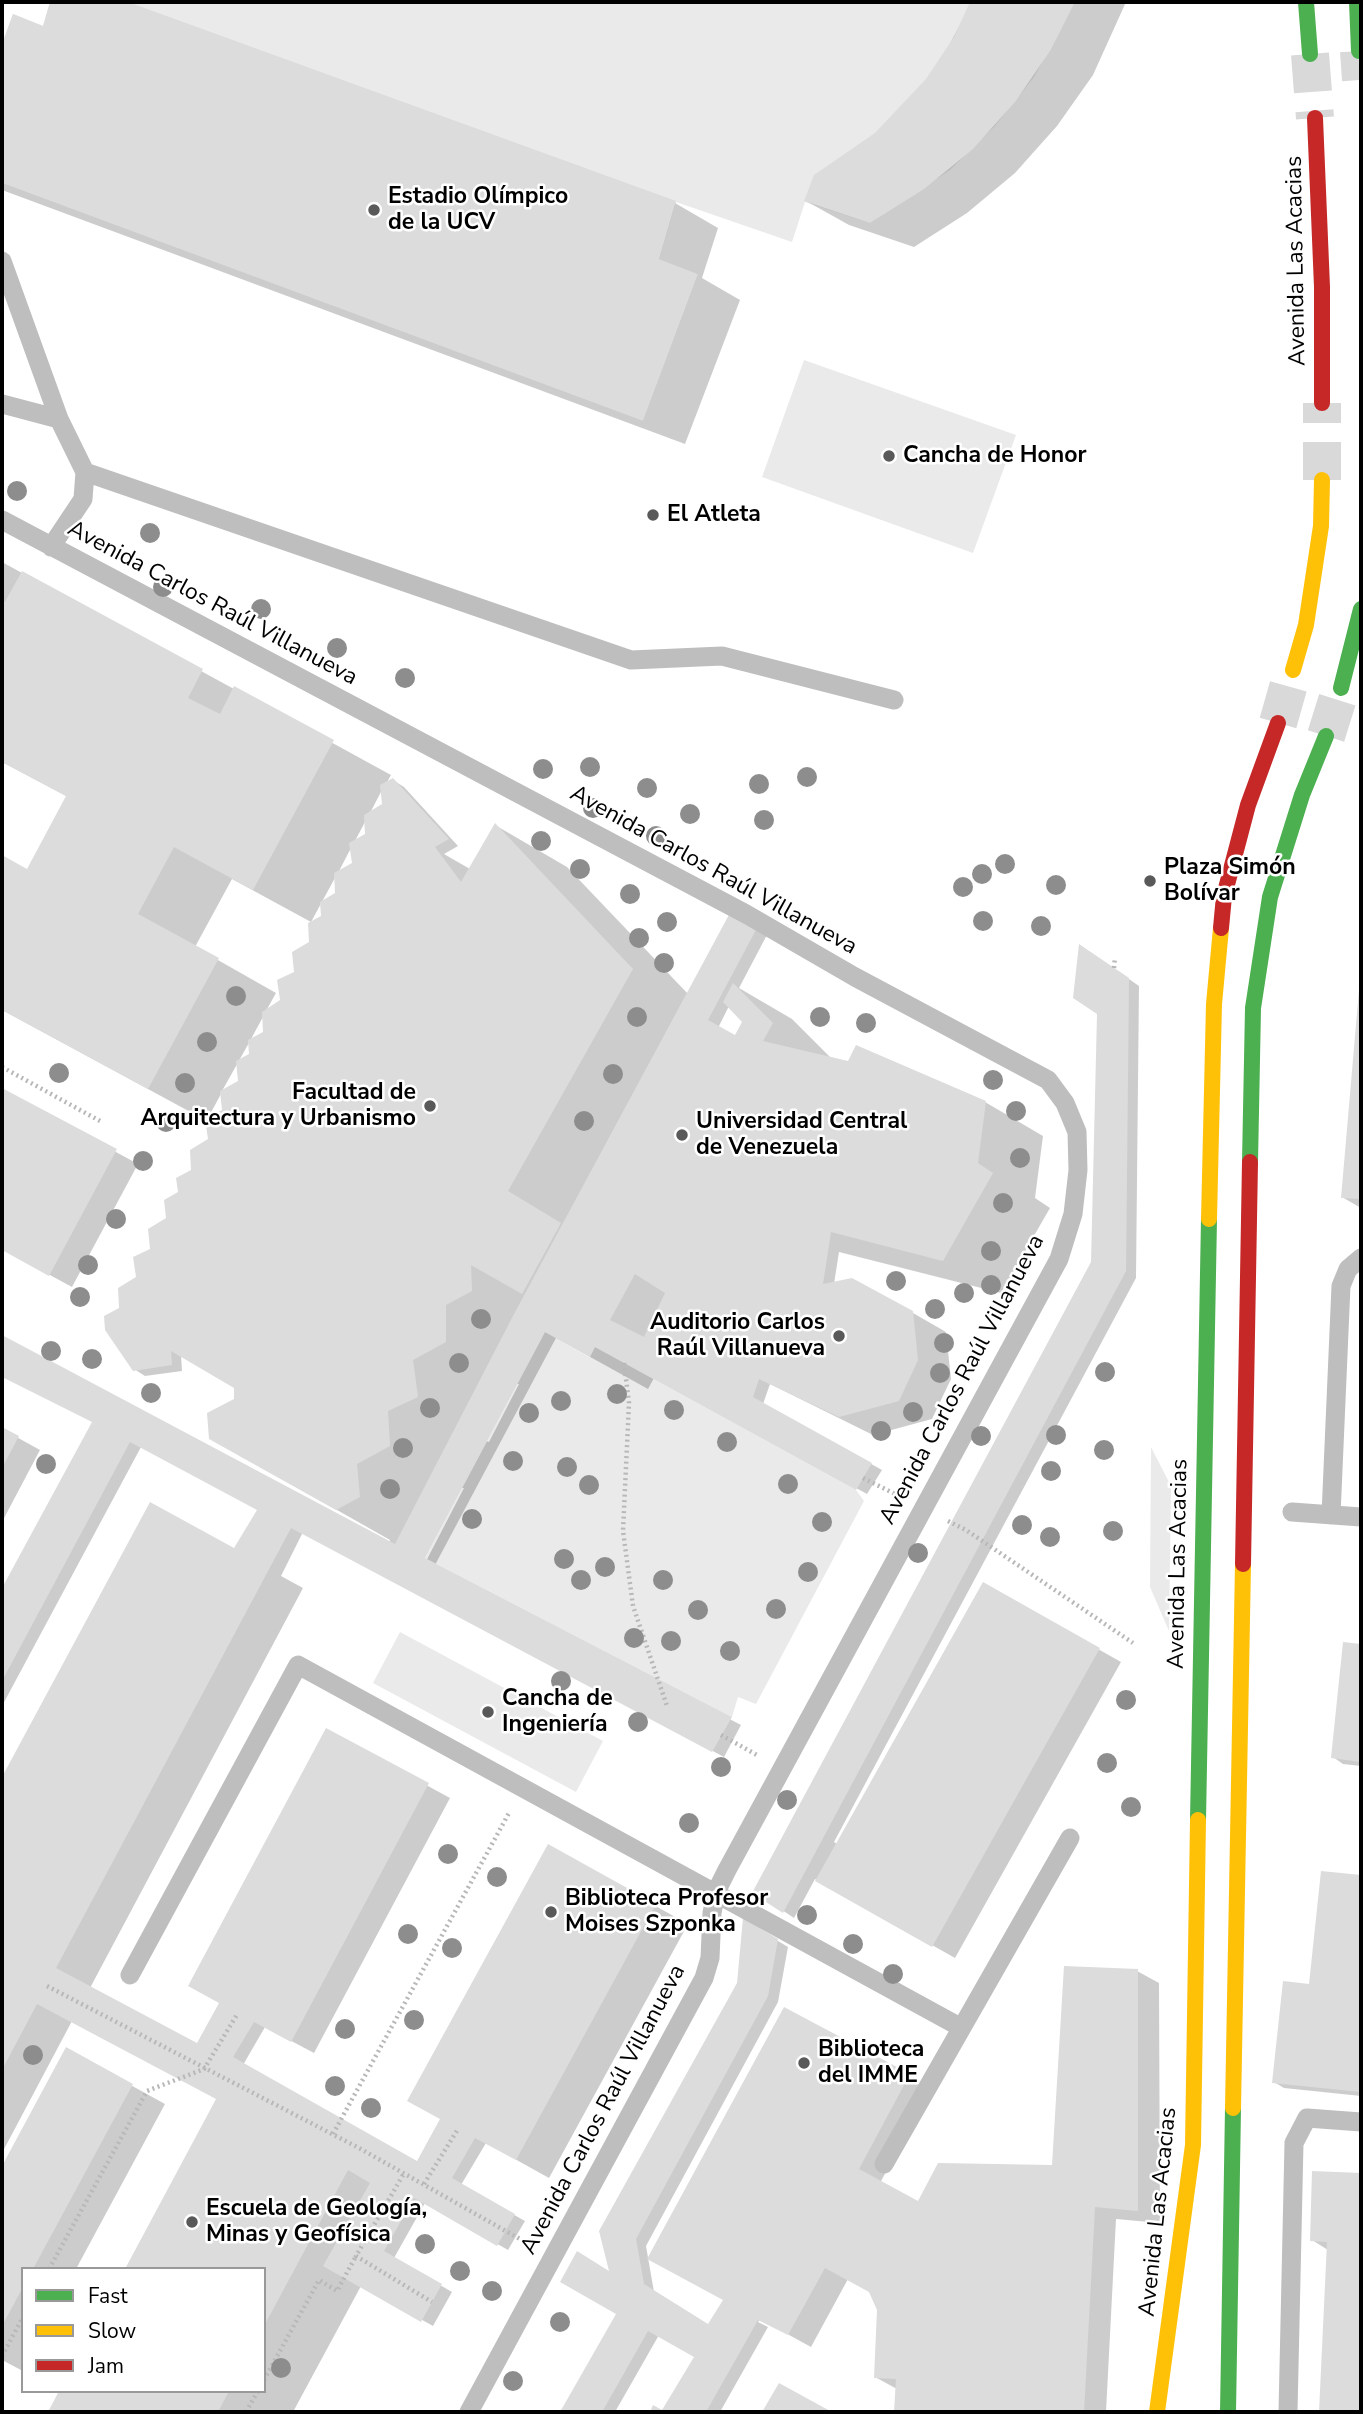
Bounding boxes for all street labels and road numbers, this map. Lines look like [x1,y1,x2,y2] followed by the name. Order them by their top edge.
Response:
[1281,156,1313,366] street label: Avenida Las Acacias
[62,516,362,692] street label: Avenida Carlos Raúl Villanueva
[565,780,861,962] street label: Avenida Carlos Raúl Villanueva
[875,1230,1051,1530] street label: Avenida Carlos Raúl Villanueva
[1163,1459,1195,1669] street label: Avenida Las Acacias
[516,1960,692,2260] street label: Avenida Carlos Raúl Villanueva
[1134,2106,1184,2318] street label: Avenida Las Acacias

